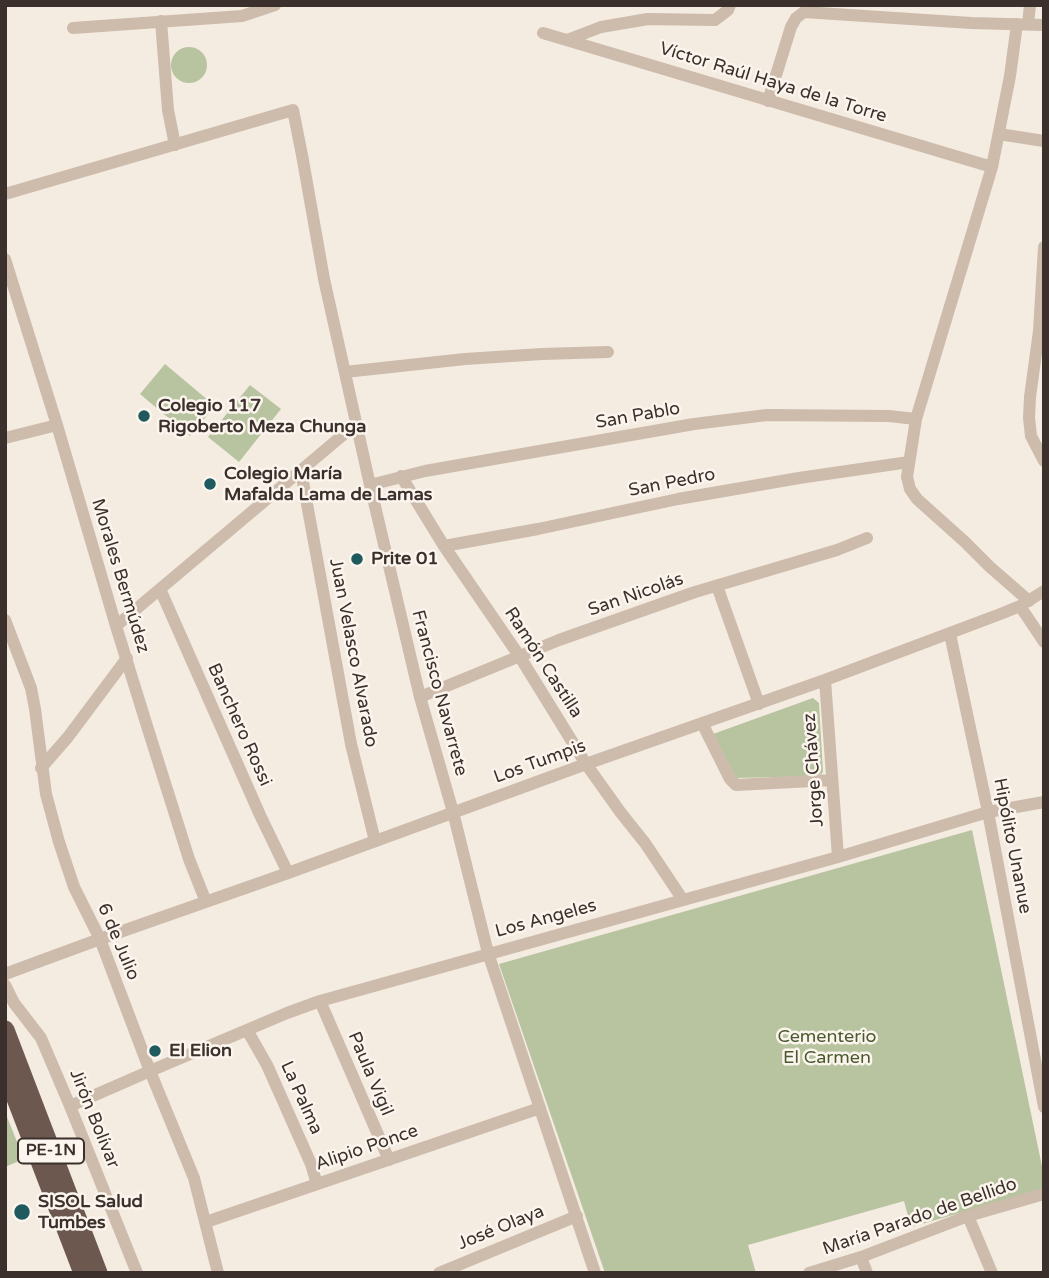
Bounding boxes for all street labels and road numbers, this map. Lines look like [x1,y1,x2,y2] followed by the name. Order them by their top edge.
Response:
[657,38,889,128] street label: Víctor Raúl Haya de la Torre
[594,398,682,434] street label: San Pablo
[627,464,717,502] street label: San Pedro
[86,496,154,656] street label: Morales Bermúdez
[324,557,382,749] street label: Juan Velasco Alvarado
[586,569,686,621] street label: San Nicolás
[499,604,587,722] street label: Ramón Castilla
[406,608,472,778] street label: Francisco Navarrete
[202,660,276,790] street label: Banchero Rossi
[799,712,829,828] street label: Jorge Chávez
[491,735,589,789] street label: Los Tumpis
[988,776,1036,916] street label: Hipólito Unanue
[493,895,599,943] street label: Los Angeles
[92,900,144,984] street label: 6 de Julio
[343,1029,397,1119] street label: Paula Vigil
[275,1058,327,1138] street label: La Palma
[64,1066,124,1172] street label: Jirón Bolívar
[313,1120,421,1176] street label: Alipio Ponce
[18,1138,84,1163] road number: PE-1N
[820,1174,1020,1260] street label: María Parado de Bellido
[455,1201,547,1255] street label: José Olaya

